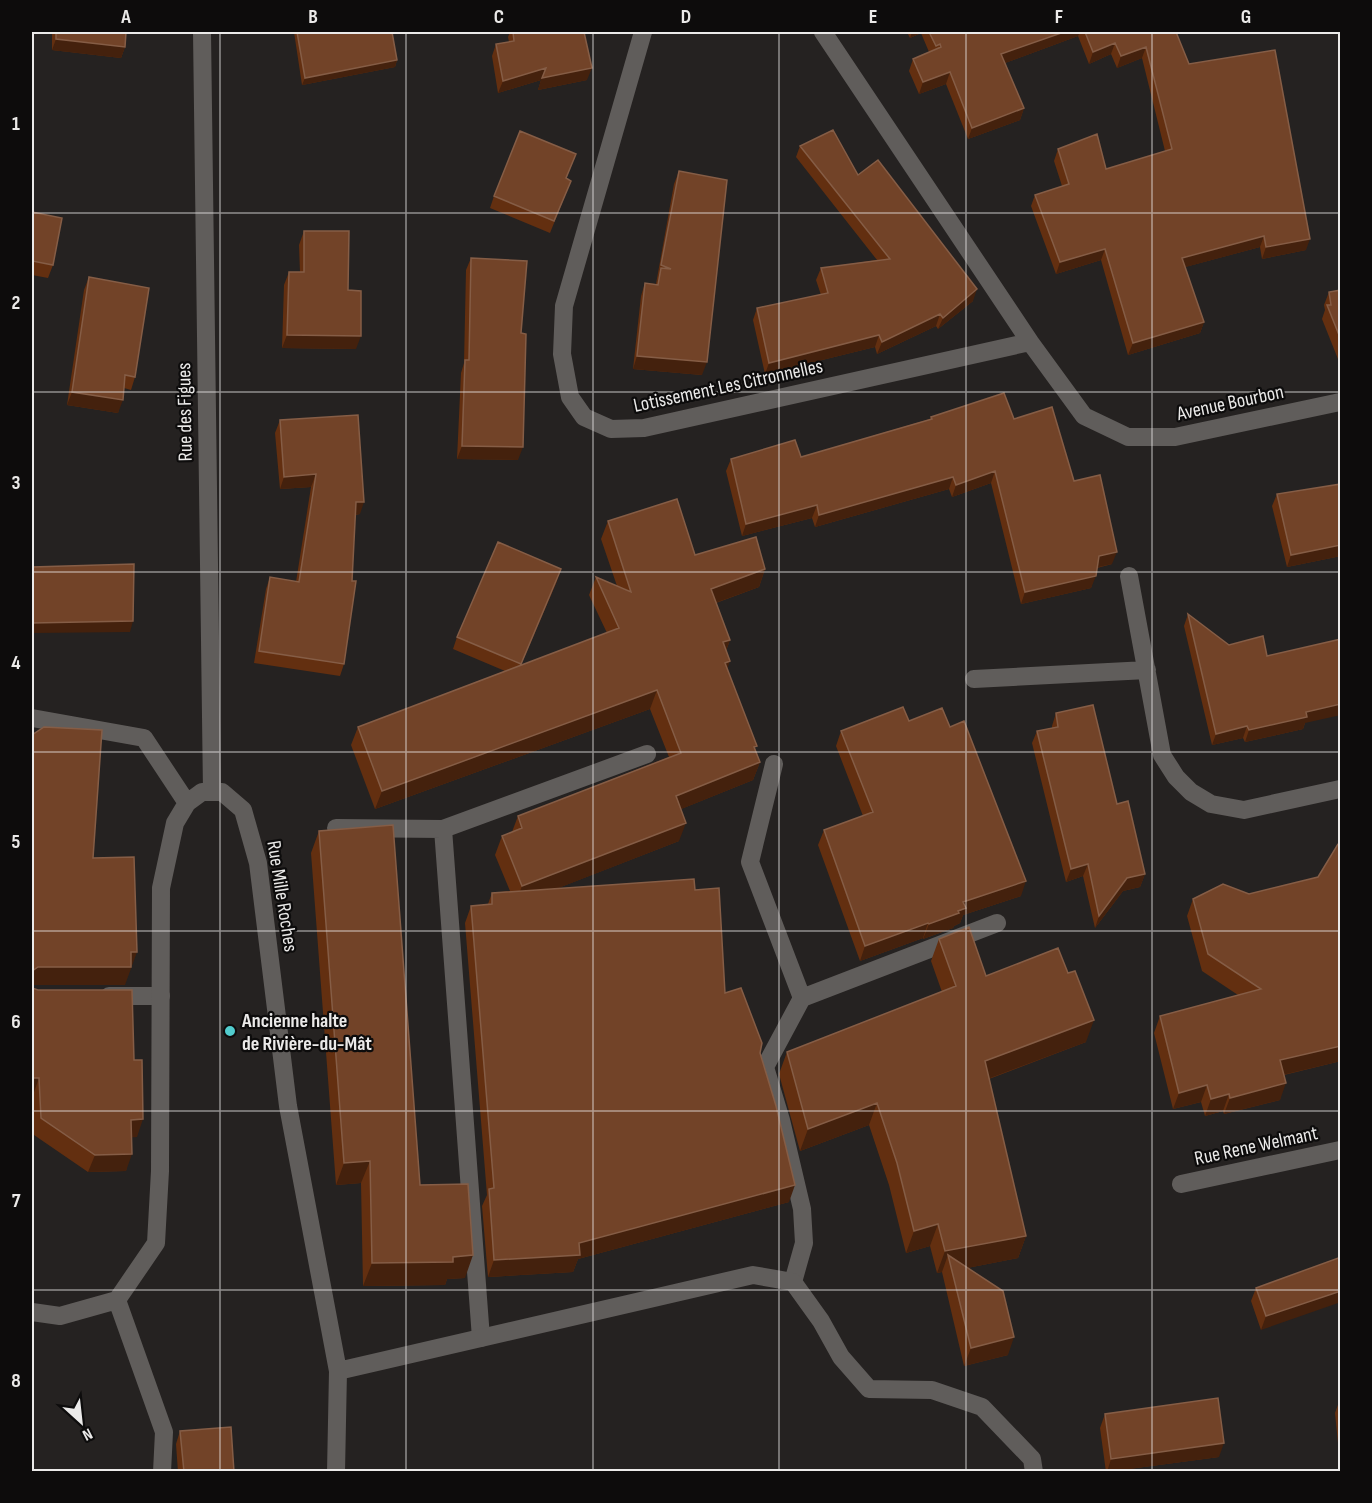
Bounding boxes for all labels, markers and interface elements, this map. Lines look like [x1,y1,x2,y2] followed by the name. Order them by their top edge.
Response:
[120,5,131,29] text: A
[308,5,318,29] text: B
[494,5,504,29] text: C
[681,5,691,29] text: D
[869,5,877,29] text: E
[1055,5,1063,29] text: F
[1241,5,1251,29] text: G
[12,112,20,136] text: 1
[12,291,20,315] text: 2
[631,354,825,418] street label: Lotissement Les Citronnelles
[172,362,198,462] street label: Rue des Figues
[1174,380,1286,426] street label: Avenue Bourbon
[12,471,21,495] text: 3
[11,651,21,675] text: 4
[12,830,21,854] text: 5
[261,839,303,953] street label: Rue Mille Roches
[241,1009,372,1056] place label: Ancienne halte de Rivière-du-Mât
[11,1010,21,1034] text: 6
[223,1024,237,1038] marker: Ancienne halte de Rivière-du-Mât
[1192,1121,1320,1171] street label: Rue Rene Welmant
[12,1189,21,1213] text: 7
[11,1369,21,1393] text: 8
[51,1392,111,1452] north arrow
[79,1424,95,1444] text: N

